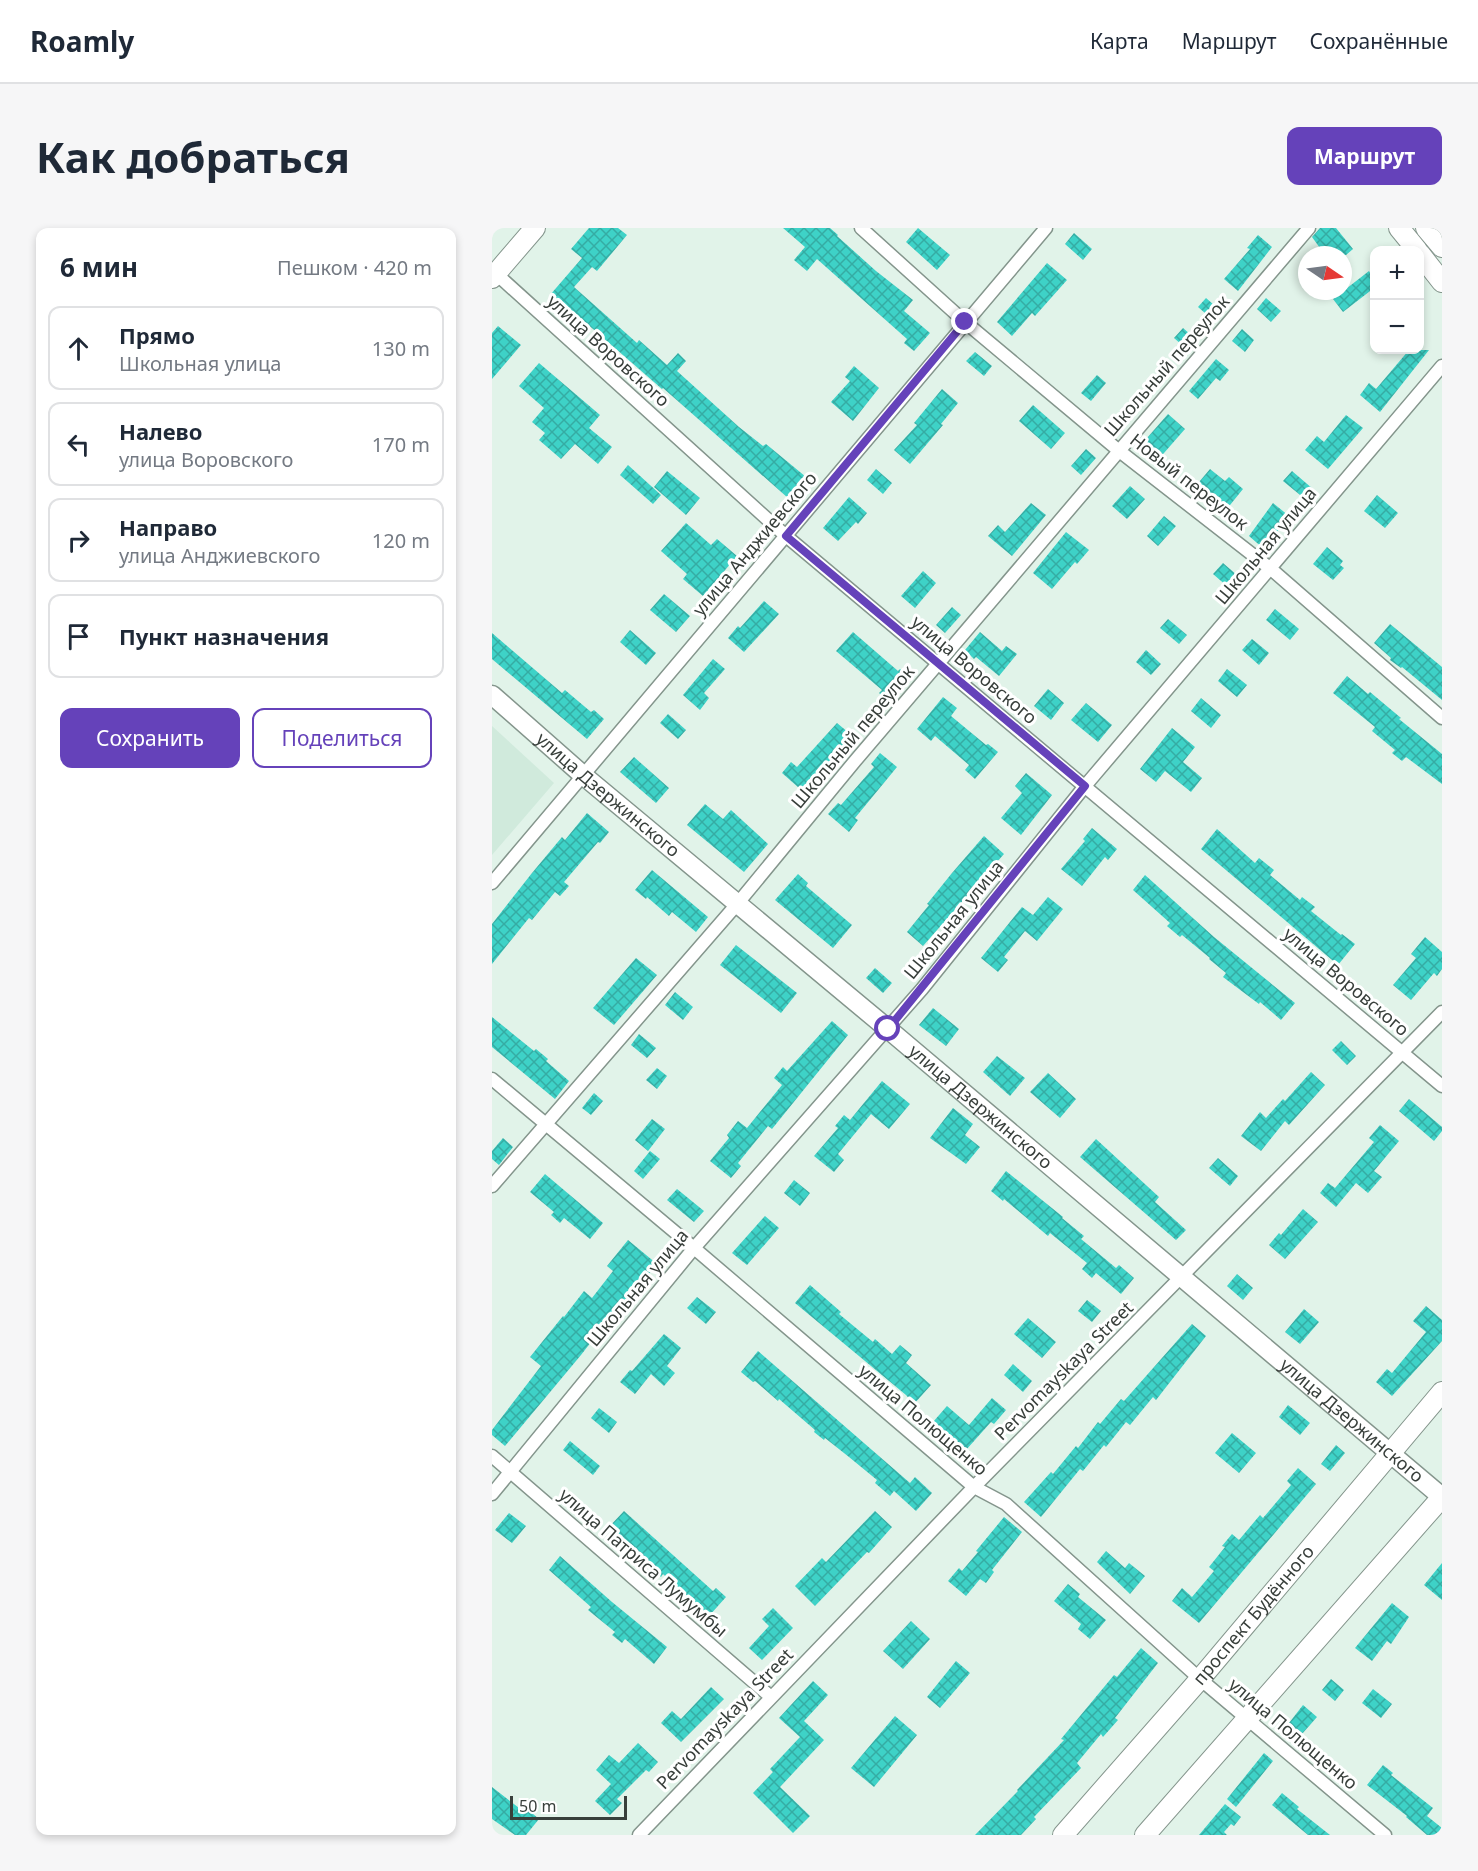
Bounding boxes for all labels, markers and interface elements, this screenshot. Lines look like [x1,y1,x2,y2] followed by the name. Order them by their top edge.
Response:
[30,22,134,60] text: Roamly
[1090,27,1149,55] text: Карта
[1182,27,1277,55] text: Маршрут
[1310,27,1448,55] text: Сохранённые
[1287,127,1442,185] button: Маршрут
[36,128,350,185] text: Как добраться
[1298,246,1352,300] north arrow
[1370,246,1424,354] map controls
[1370,246,1424,300] button: +
[60,249,138,285] text: 6 мин
[277,254,432,281] text: Пешком · 420 m
[542,289,675,412] street label: улица Воровского
[1098,289,1235,441] street label: Школьный переулок
[1370,300,1424,354] button: −
[951,308,977,334] route end
[119,320,195,350] text: Прямо
[62,332,95,365] icon: ahead
[372,335,430,362] text: 130 m
[119,350,281,377] text: Школьная улица
[119,416,202,446] text: Налево
[1126,427,1254,535] street label: Новый переулок
[62,428,95,461] icon: left
[372,431,430,458] text: 170 m
[119,446,294,473] text: улица Воровского
[687,466,822,620] street label: улица Анджиевского
[1209,482,1321,609] street label: Школьная улица
[119,512,217,542] text: Направо
[62,524,95,557] icon: right
[372,527,430,554] text: 120 m
[119,542,320,569] text: улица Анджиевского
[907,610,1043,729] street label: улица Воровского
[62,620,95,653] icon: arrive
[119,621,329,651] text: Пункт назначения
[785,659,919,813] street label: Школьный переулок
[60,708,240,768] button: Сохранить
[252,708,432,768] button: Поделиться
[532,726,685,862] street label: улица Дзержинского
[898,855,1009,984] street label: Школьная улица
[1279,922,1415,1041] street label: улица Воровского
[874,1015,900,1041] route start
[904,1039,1058,1174] street label: улица Дзержинского
[581,1224,693,1351] street label: Школьная улица
[989,1295,1138,1445] street label: Pervomayskaya Street
[1275,1352,1429,1488] street label: улица Дзержинского
[854,1358,993,1480] street label: улица Полющенко
[554,1482,733,1642] street label: улица Патриса Лумумбы
[1187,1540,1319,1690] street label: проспект Будённого
[651,1642,798,1794] street label: Pervomayskaya Street
[1224,1672,1363,1794] street label: улица Полющенко
[510,1793,627,1820] scale bar
[519,1795,556,1817] text: 50 m

